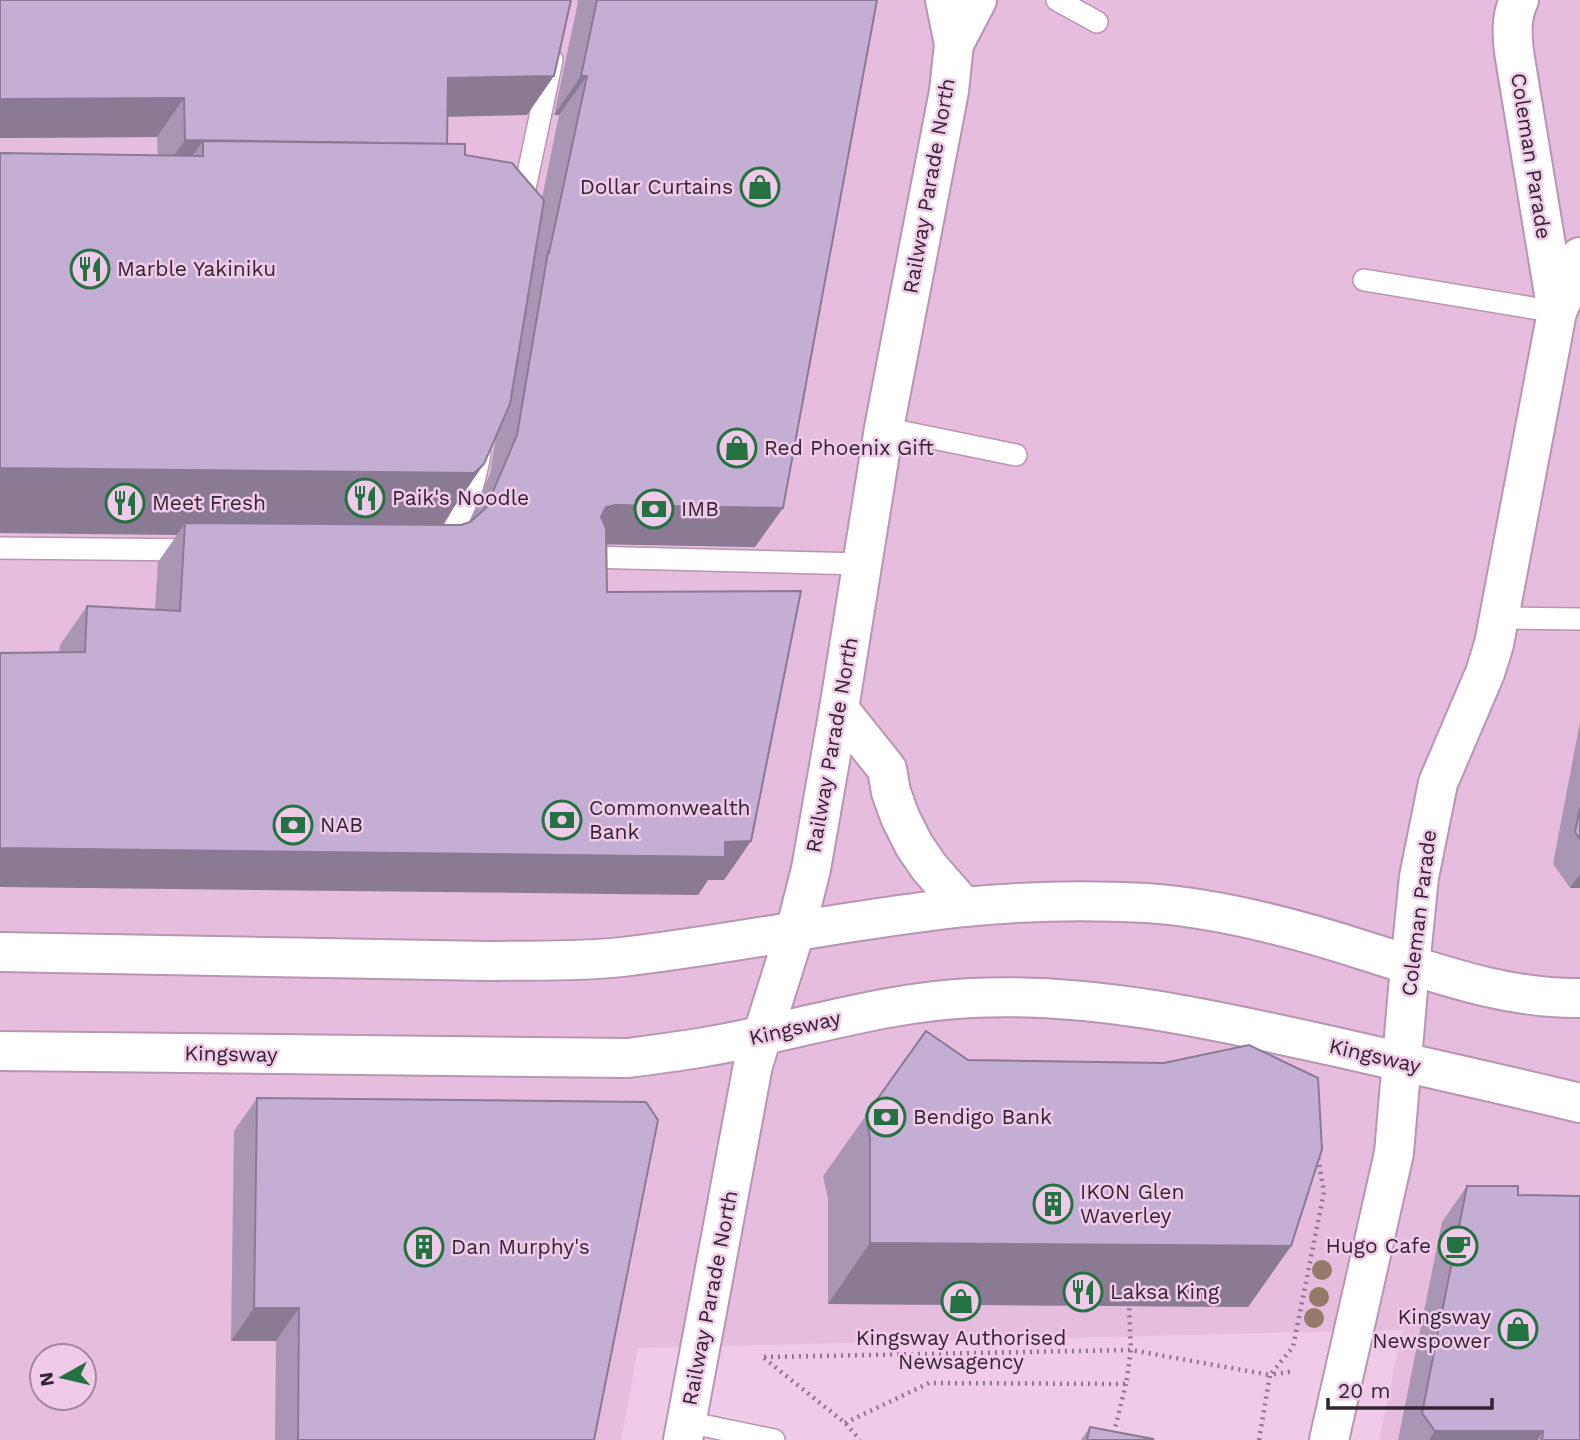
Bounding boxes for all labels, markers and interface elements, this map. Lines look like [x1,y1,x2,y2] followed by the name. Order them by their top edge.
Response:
[1506,71,1557,241] street label: Coleman Parade
[897,76,960,296] street label: Railway Parade North
[739,166,781,208] shop icon: Dollar Curtains
[580,174,733,199] place label: Dollar Curtains
[69,248,111,290] restaurant icon: Marble Yakiniku
[117,256,276,281] place label: Marble Yakiniku
[716,427,758,469] shop icon: Red Phoenix Gift
[764,435,934,460] place label: Red Phoenix Gift
[344,477,386,519] restaurant icon: Paik's Noodle
[104,482,146,524] restaurant icon: Meet Fresh
[392,485,529,510] place label: Paik's Noodle
[633,488,675,530] bank icon: IMB
[152,490,266,515] place label: Meet Fresh
[681,496,719,521] place label: IMB
[800,635,863,855] street label: Railway Parade North
[589,795,751,844] place label: Commonwealth Bank
[541,799,583,841] bank icon: Commonwealth Bank
[272,804,314,846] bank icon: NAB
[320,812,363,837] place label: NAB
[1396,828,1441,998] street label: Coleman Parade
[747,1005,843,1050] street label: Kingsway
[1327,1033,1424,1078] street label: Kingsway
[184,1040,278,1067] street label: Kingsway
[865,1096,907,1138] bank icon: Bendigo Bank
[913,1104,1052,1129] place label: Bendigo Bank
[1080,1179,1184,1228] place label: IKON Glen Waverley
[1032,1183,1074,1225] building icon: IKON Glen Waverley
[676,1188,743,1408] street label: Railway Parade North
[1437,1225,1479,1267] cafe icon: Hugo Cafe
[403,1226,445,1268] building icon: Dan Murphy's
[1326,1233,1431,1258] place label: Hugo Cafe
[451,1234,590,1259] place label: Dan Murphy's
[1062,1271,1104,1313] restaurant icon: Laksa King
[1110,1279,1220,1304] place label: Laksa King
[940,1280,982,1322] shop icon: Kingsway Authorised Newsagency
[1372,1304,1491,1353] place label: Kingsway Newspower
[1497,1308,1539,1350] shop icon: Kingsway Newspower
[856,1325,1066,1374] place label: Kingsway Authorised Newsagency
[28,1342,98,1412] north arrow
[1328,1366,1492,1410] scale bar
[34,1371,59,1388] text: N
[1338,1378,1390,1403] text: 20 m

